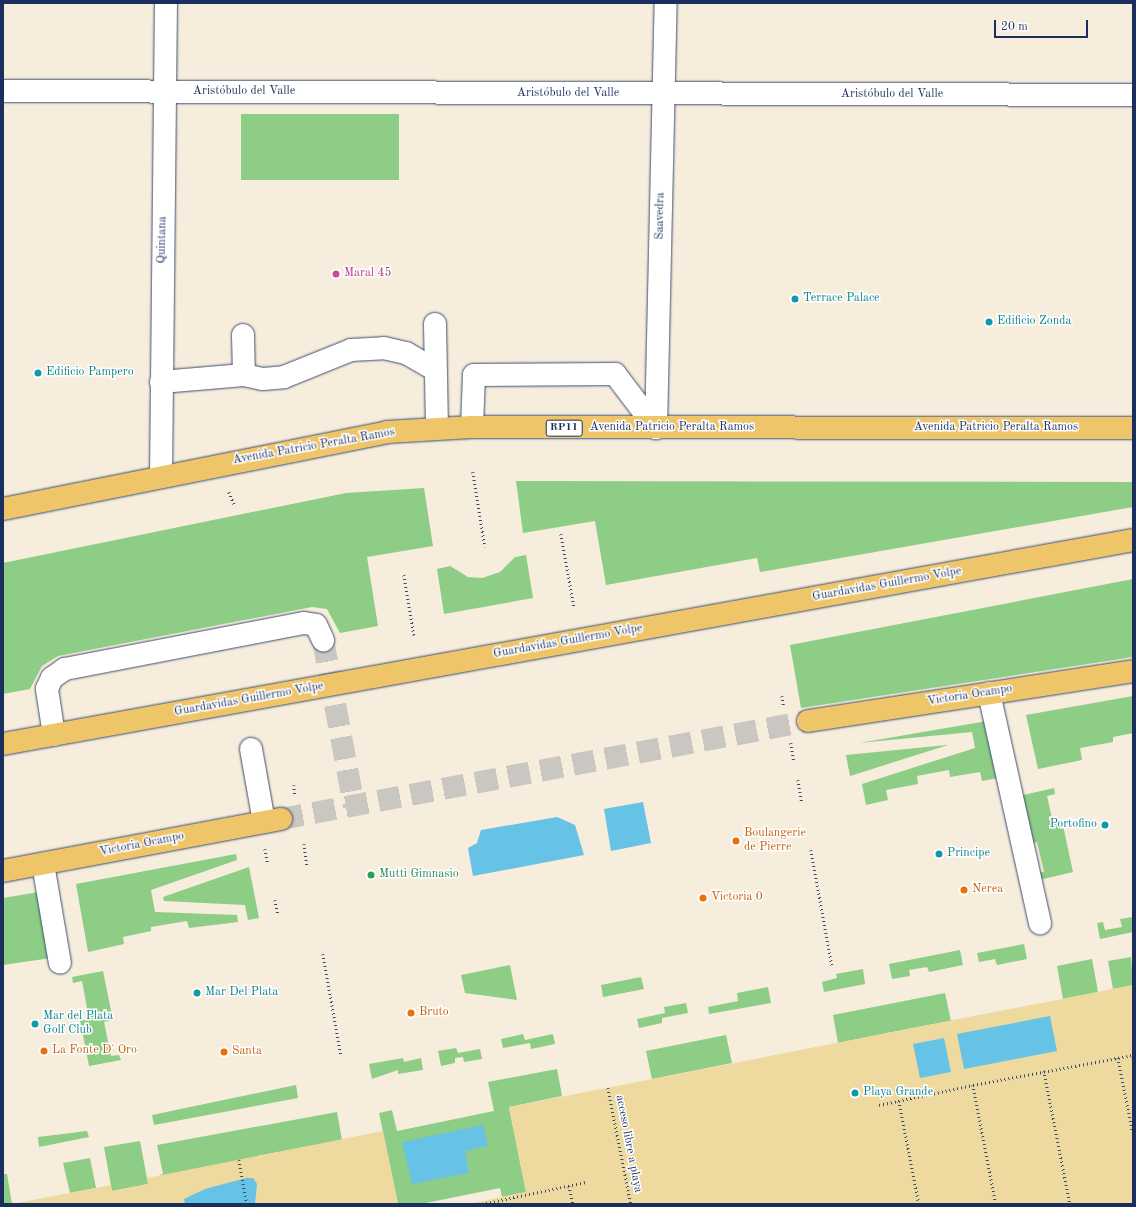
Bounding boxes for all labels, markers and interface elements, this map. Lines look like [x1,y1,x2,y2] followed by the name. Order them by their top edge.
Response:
[996,12,1090,38] scale bar
[1001,21,1028,33] text: 20 m
[193,85,295,99] street label: Aristóbulo del Valle
[517,87,619,101] street label: Aristóbulo del Valle
[841,88,943,102] street label: Aristóbulo del Valle
[653,192,669,240] street label: Saavedra
[155,216,171,264] street label: Quintana
[344,267,391,281] place label: Maral 45
[331,269,341,279] marker: Maral 45
[803,292,880,306] place label: Terrace Palace
[790,294,800,304] marker: Terrace Palace
[997,315,1071,329] place label: Edificio Zonda
[984,317,994,327] marker: Edificio Zonda
[46,366,134,380] place label: Edificio Pampero
[33,368,43,378] marker: Edificio Pampero
[545,419,583,437] road number: RP11
[590,421,754,435] street label: Avenida Patricio Peralta Ramos
[914,421,1078,435] street label: Avenida Patricio Peralta Ramos
[232,426,396,468] street label: Avenida Patricio Peralta Ramos
[811,565,963,605] street label: Guardavidas Guillermo Volpe
[492,622,644,662] street label: Guardavidas Guillermo Volpe
[173,680,325,720] street label: Guardavidas Guillermo Volpe
[926,682,1014,710] street label: Victoria Ocampo
[1050,818,1097,832] place label: Portofino
[1100,820,1110,830] marker: Portofino
[744,827,806,855] place label: Boulangerie de Pierre
[98,830,186,860] street label: Victoria Ocampo
[731,836,741,846] marker: Boulangerie de Pierre
[947,847,990,861] place label: Principe
[934,849,944,859] marker: Principe
[379,868,459,882] place label: Mutti Gimnasio
[366,870,376,880] marker: Mutti Gimnasio
[972,883,1003,897] place label: Nerea
[959,885,969,895] marker: Nerea
[711,891,763,905] place label: Victoria 0
[698,893,708,903] marker: Victoria 0
[205,986,278,1000] place label: Mar Del Plata
[192,988,202,998] marker: Mar Del Plata
[419,1006,449,1020] place label: Bruto
[406,1008,416,1018] marker: Bruto
[43,1010,113,1038] place label: Mar del Plata Golf Club
[30,1019,40,1029] marker: Mar del Plata Golf Club
[52,1044,137,1058] place label: La Fonte D' Oro
[232,1045,262,1059] place label: Santa
[39,1046,49,1056] marker: La Fonte D' Oro
[219,1047,229,1057] marker: Santa
[863,1086,933,1100] place label: Playa Grande
[850,1088,860,1098] marker: Playa Grande
[611,1094,645,1194] street label: acceso libre a playa

